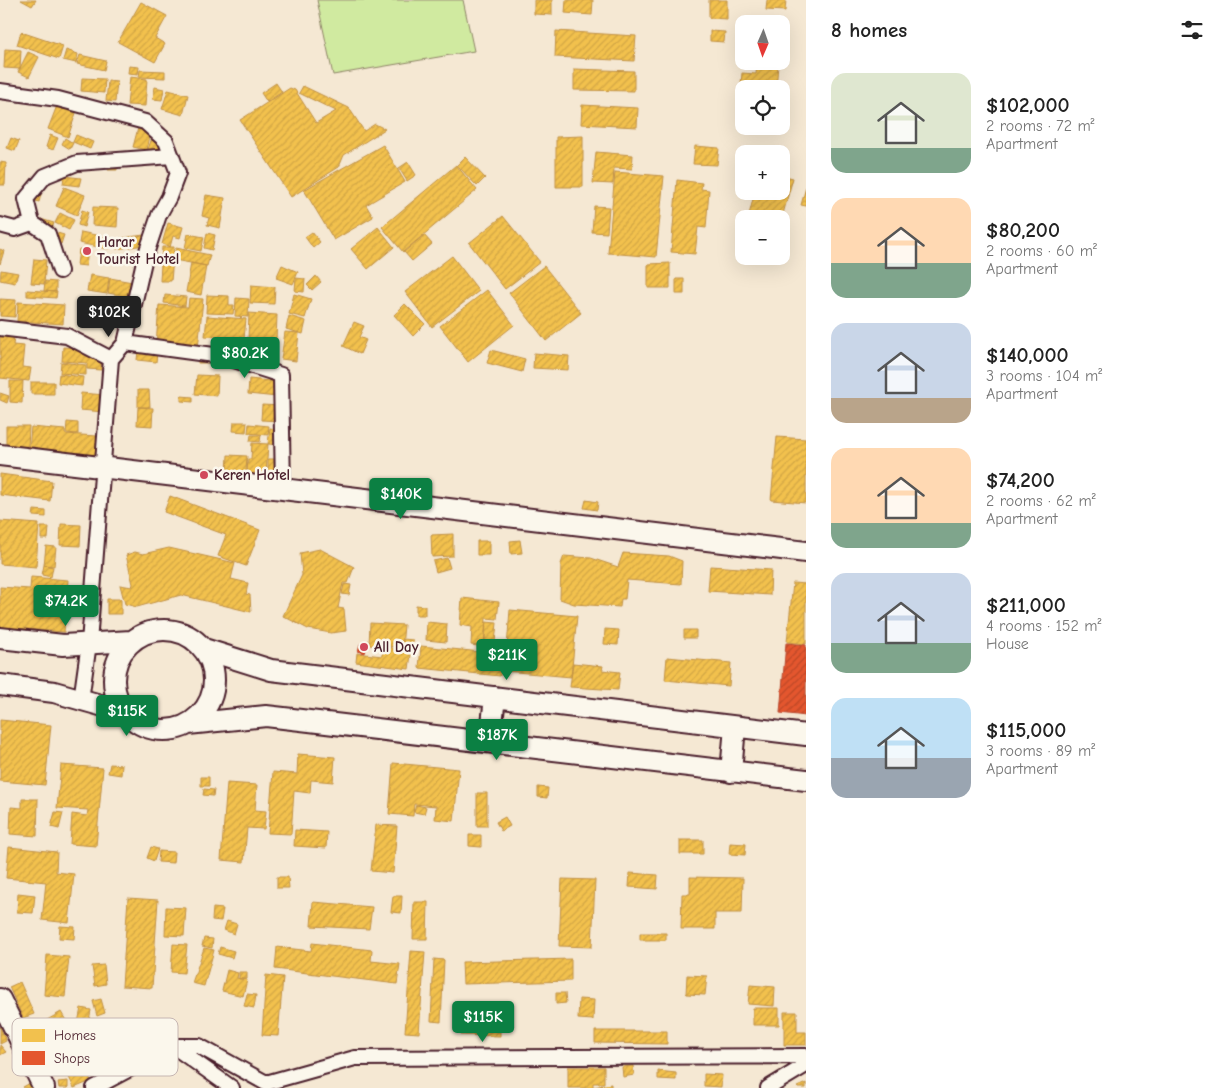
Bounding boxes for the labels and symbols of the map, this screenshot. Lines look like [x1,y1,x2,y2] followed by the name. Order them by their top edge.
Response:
[735,15,790,70] north arrow
[97,233,179,268] place label: Harar Tourist Hotel
[81,245,93,257] marker: Harar Tourist Hotel
[74,296,144,338] pin: $102K
[204,336,286,379] pin: $80.2K
[214,466,290,484] place label: Keren Hotel
[198,469,210,481] marker: Keren Hotel
[366,478,436,520] pin: $140K
[25,584,107,627] pin: $74.2K
[374,638,419,656] place label: All Day
[472,638,542,681] pin: $211K
[358,641,370,653] marker: All Day
[92,694,162,737] pin: $115K
[462,718,532,761] pin: $187K
[448,1000,518,1043] pin: $115K
[12,1018,178,1076] legend
[54,1027,96,1044] text: Homes
[54,1050,90,1067] text: Shops

